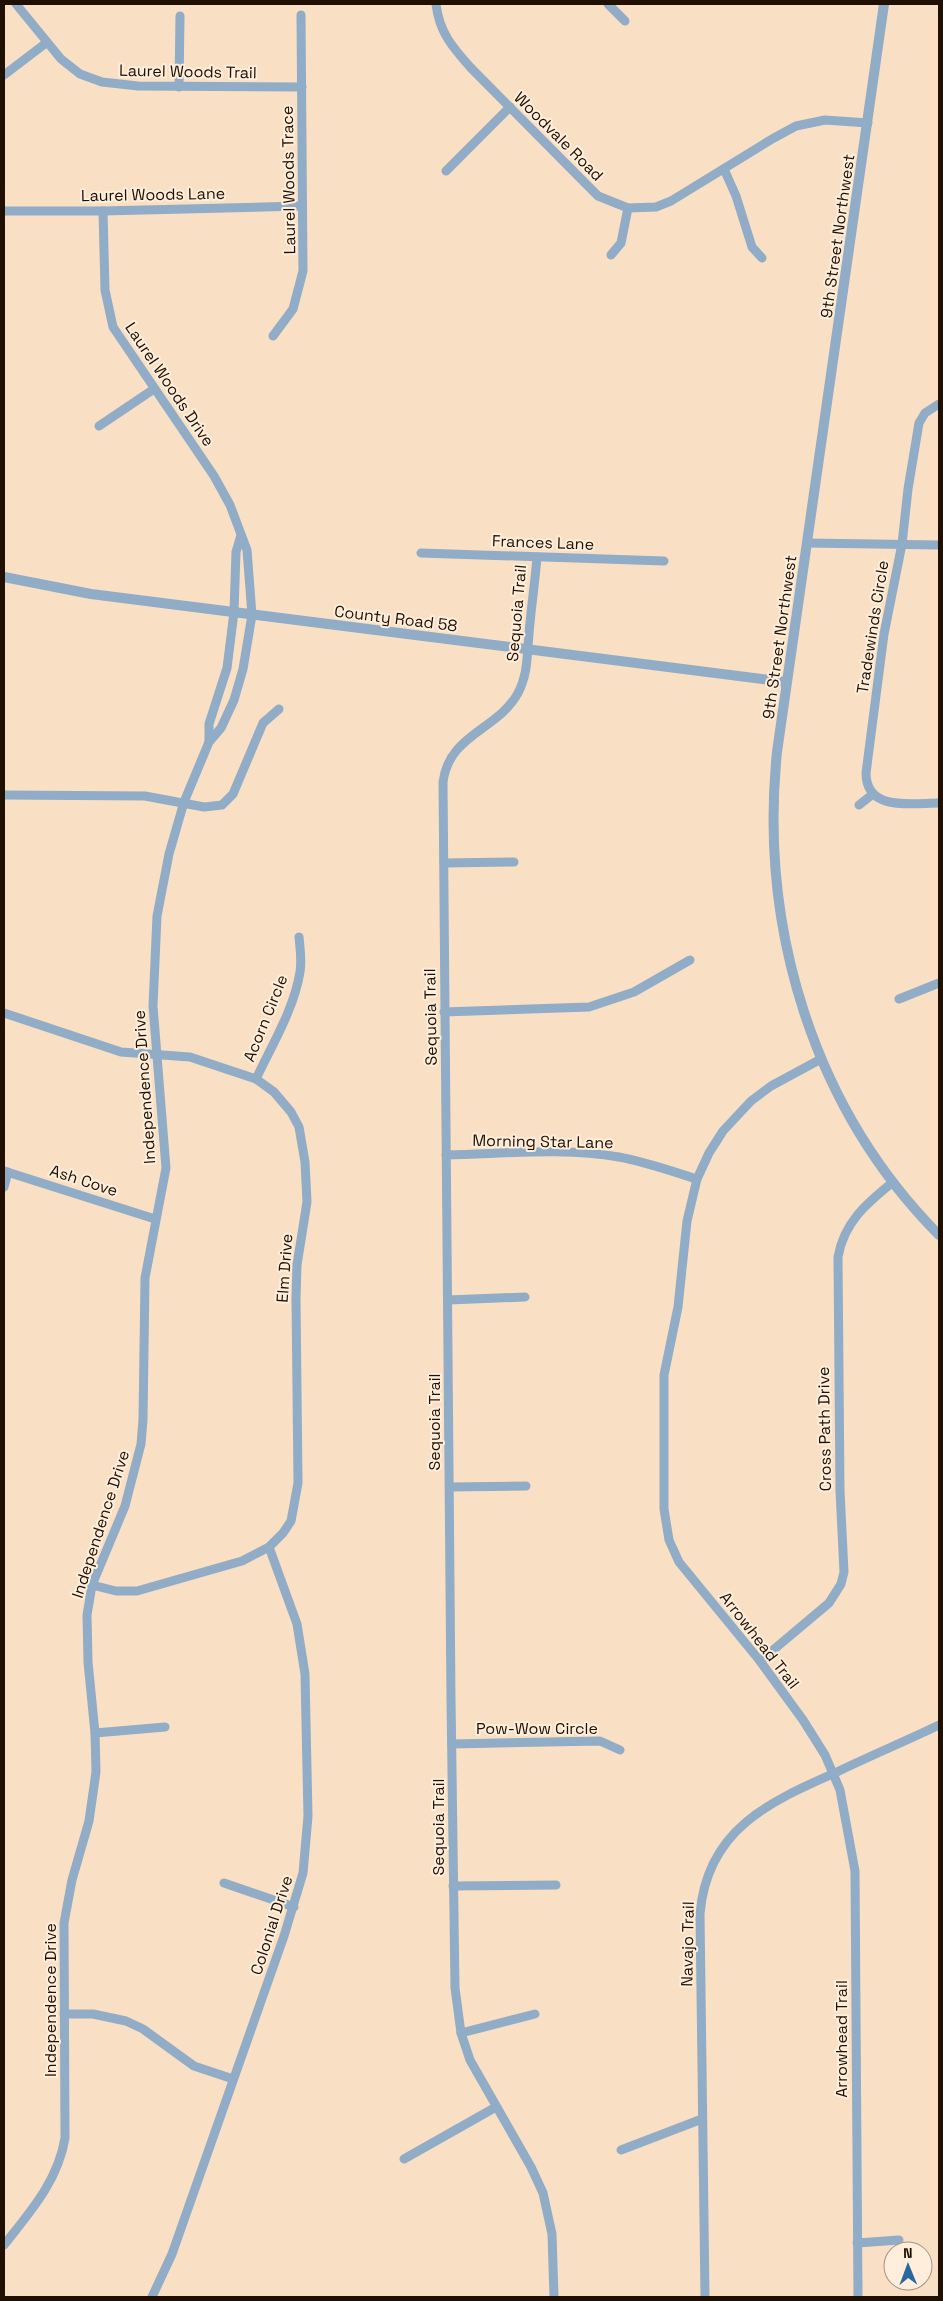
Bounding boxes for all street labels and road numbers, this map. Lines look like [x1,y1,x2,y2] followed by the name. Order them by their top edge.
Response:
[119,60,257,83] street label: Laurel Woods Trail
[509,87,608,186] street label: Woodvale Road
[277,105,300,254] street label: Laurel Woods Trace
[816,153,859,319] street label: 9th Street Northwest
[81,183,225,206] street label: Laurel Woods Lane
[120,318,219,450] street label: Laurel Woods Drive
[492,530,594,555] street label: Frances Lane
[758,554,801,720] street label: 9th Street Northwest
[852,559,893,695] street label: Tradewinds Circle
[502,564,531,662] street label: Sequoia Trail
[333,601,459,636] street label: County Road 58
[419,968,442,1066] street label: Sequoia Trail
[238,971,293,1065] street label: Acorn Circle
[129,1009,160,1165] street label: Independence Drive
[472,1130,614,1153] street label: Morning Star Lane
[47,1160,120,1201] street label: Ash Cove
[272,1233,297,1303] street label: Elm Drive
[813,1367,836,1491] street label: Cross Path Drive
[424,1373,445,1471] street label: Sequoia Trail
[67,1448,134,1601] street label: Independence Drive
[715,1587,804,1693] street label: Arrowhead Trail
[476,1718,598,1739] street label: Pow-Wow Circle
[428,1778,449,1876] street label: Sequoia Trail
[246,1873,297,1978] street label: Colonial Drive
[676,1901,699,1987] street label: Navajo Trail
[40,1923,61,2077] street label: Independence Drive
[831,1980,852,2098] street label: Arrowhead Trail

